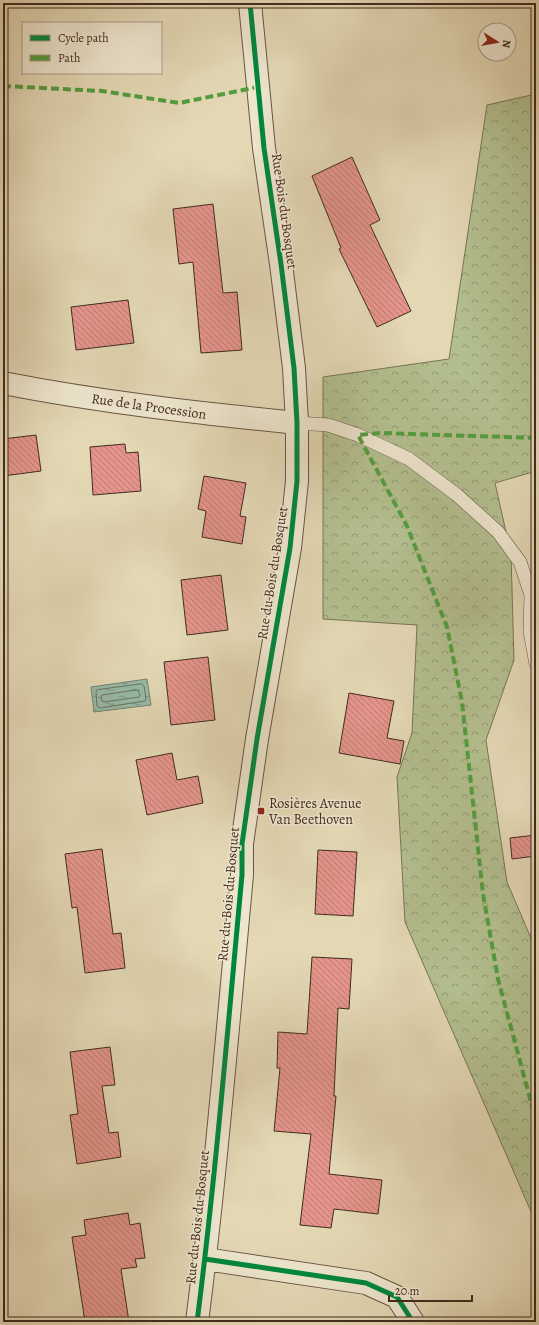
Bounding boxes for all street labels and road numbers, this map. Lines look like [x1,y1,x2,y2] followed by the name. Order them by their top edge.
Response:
[267,152,302,271] street label: Rue Bois du Bosquet
[90,389,208,424] street label: Rue de la Procession
[253,505,292,641] street label: Rue du Bois du Bosquet
[213,826,244,962] street label: Rue du Bois du Bosquet
[181,1149,214,1285] street label: Rue du Bois du Bosquet

